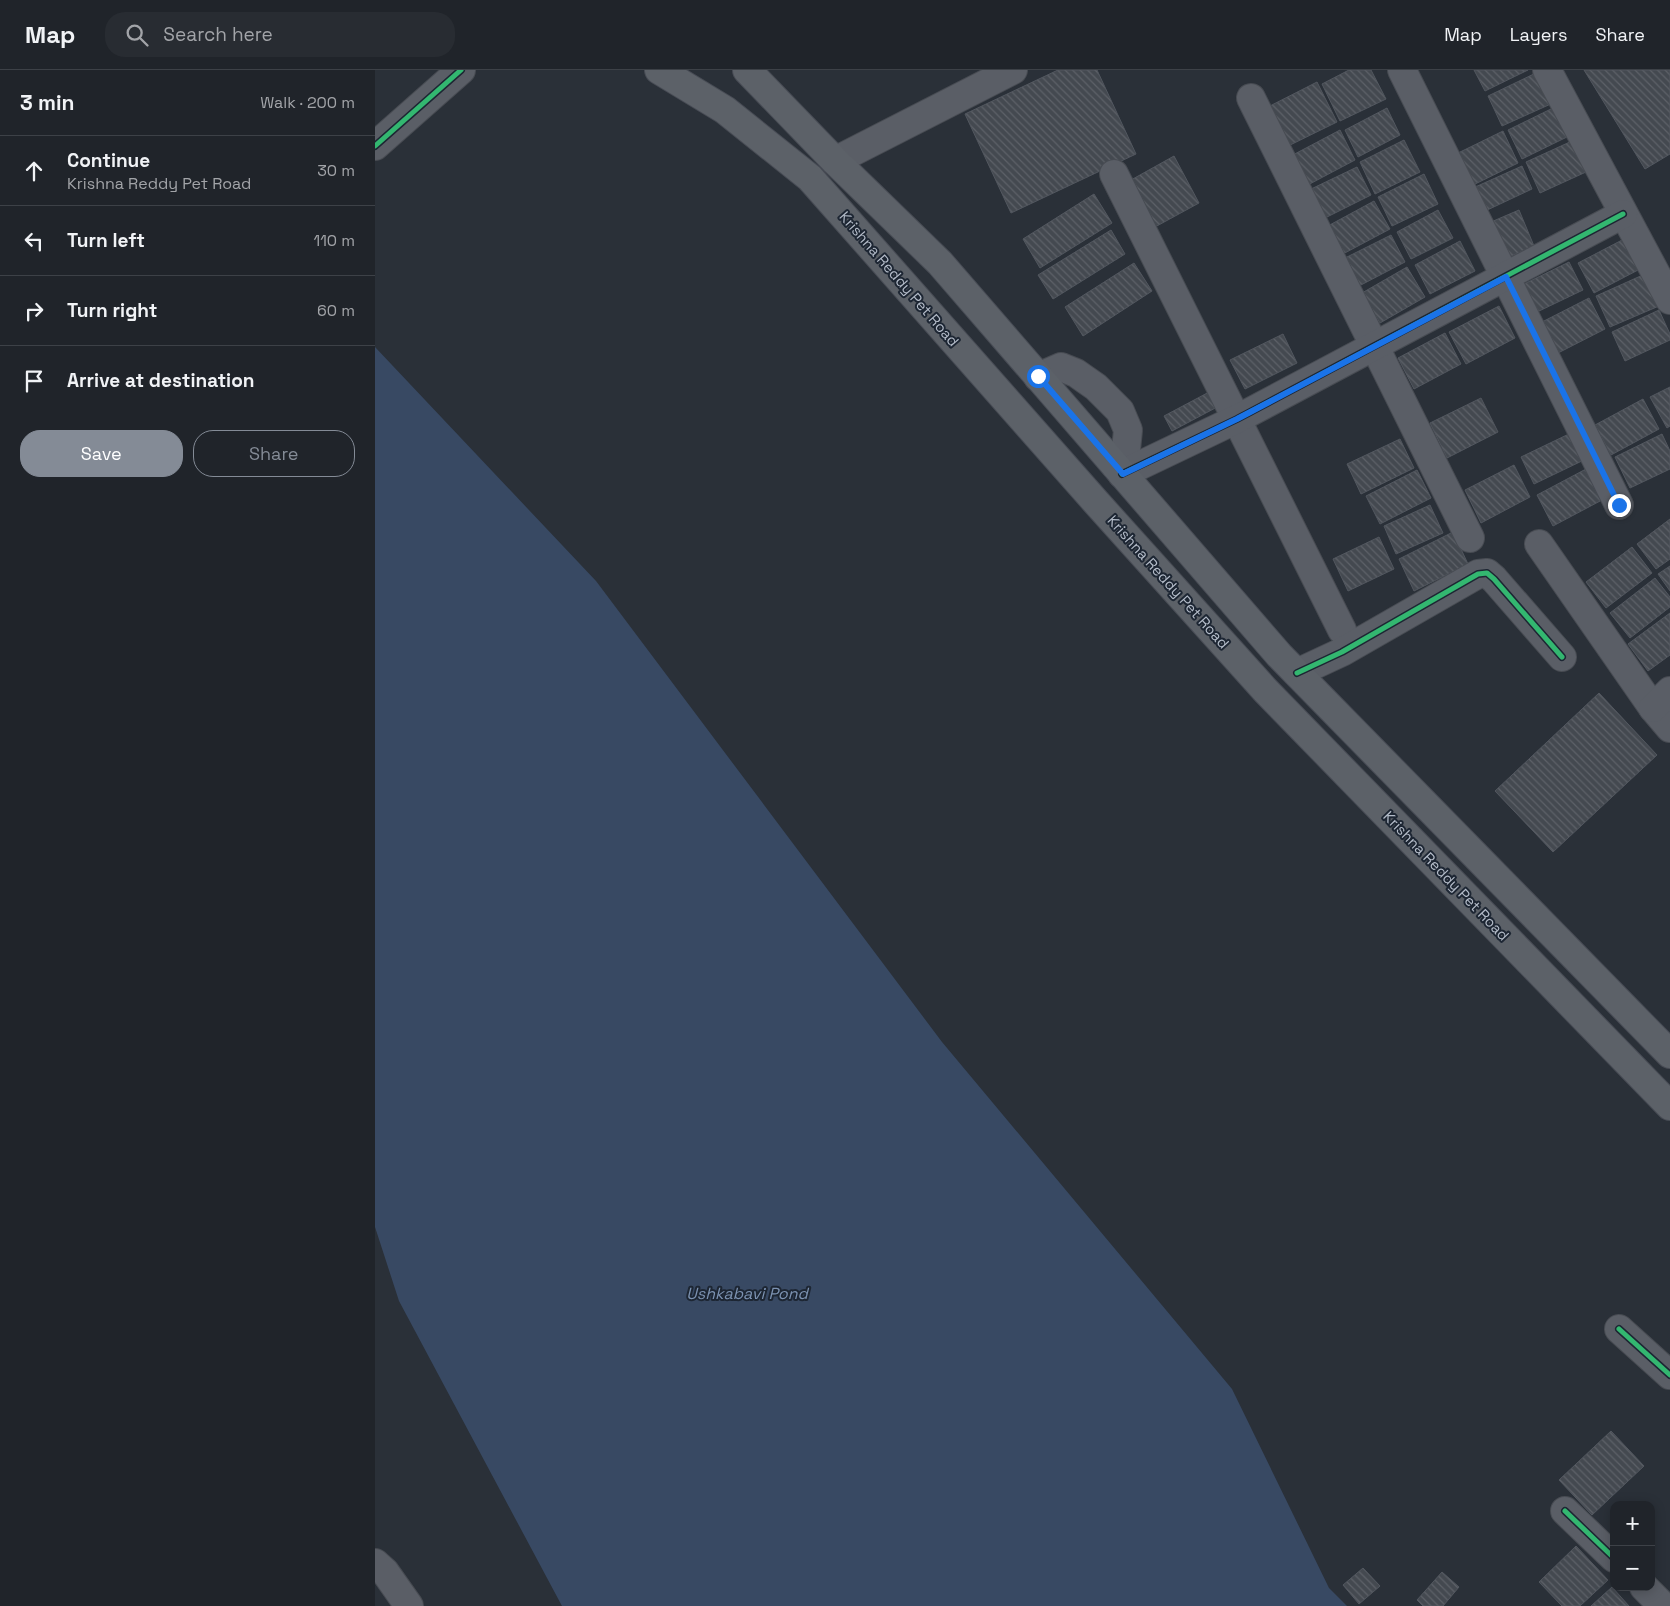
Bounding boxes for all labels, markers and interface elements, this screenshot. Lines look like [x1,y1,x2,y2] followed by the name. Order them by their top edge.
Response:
[105,12,455,57] search box
[25,19,75,50] text: Map
[123,21,151,49] icon: search
[163,22,273,47] text: Search here
[1444,23,1482,46] text: Map
[1510,23,1567,46] text: Layers
[1595,23,1645,46] text: Share
[20,89,75,116] text: 3 min
[260,92,355,113] text: Walk · 200 m
[67,148,150,173] text: Continue
[20,157,48,185] icon: ahead
[317,160,355,181] text: 30 m
[67,173,251,194] text: Krishna Reddy Pet Road
[835,207,963,350] street label: Krishna Reddy Pet Road
[20,227,48,255] icon: left
[67,228,145,253] text: Turn left
[313,230,355,251] text: 110 m
[20,297,48,325] icon: right
[67,298,157,323] text: Turn right
[317,300,355,321] text: 60 m
[1027,365,1050,388] route start
[20,367,48,395] icon: arrive
[67,368,255,393] text: Arrive at destination
[20,430,183,477] button: Save
[193,430,355,477] button: Share
[1608,494,1631,517] route end
[1103,511,1233,652] street label: Krishna Reddy Pet Road
[1379,807,1513,944] street label: Krishna Reddy Pet Road
[686,1283,809,1304] water label: Ushkabavi Pond
[1610,1501,1655,1591] map controls
[1610,1501,1655,1546] button: +
[1610,1546,1655,1591] button: −

